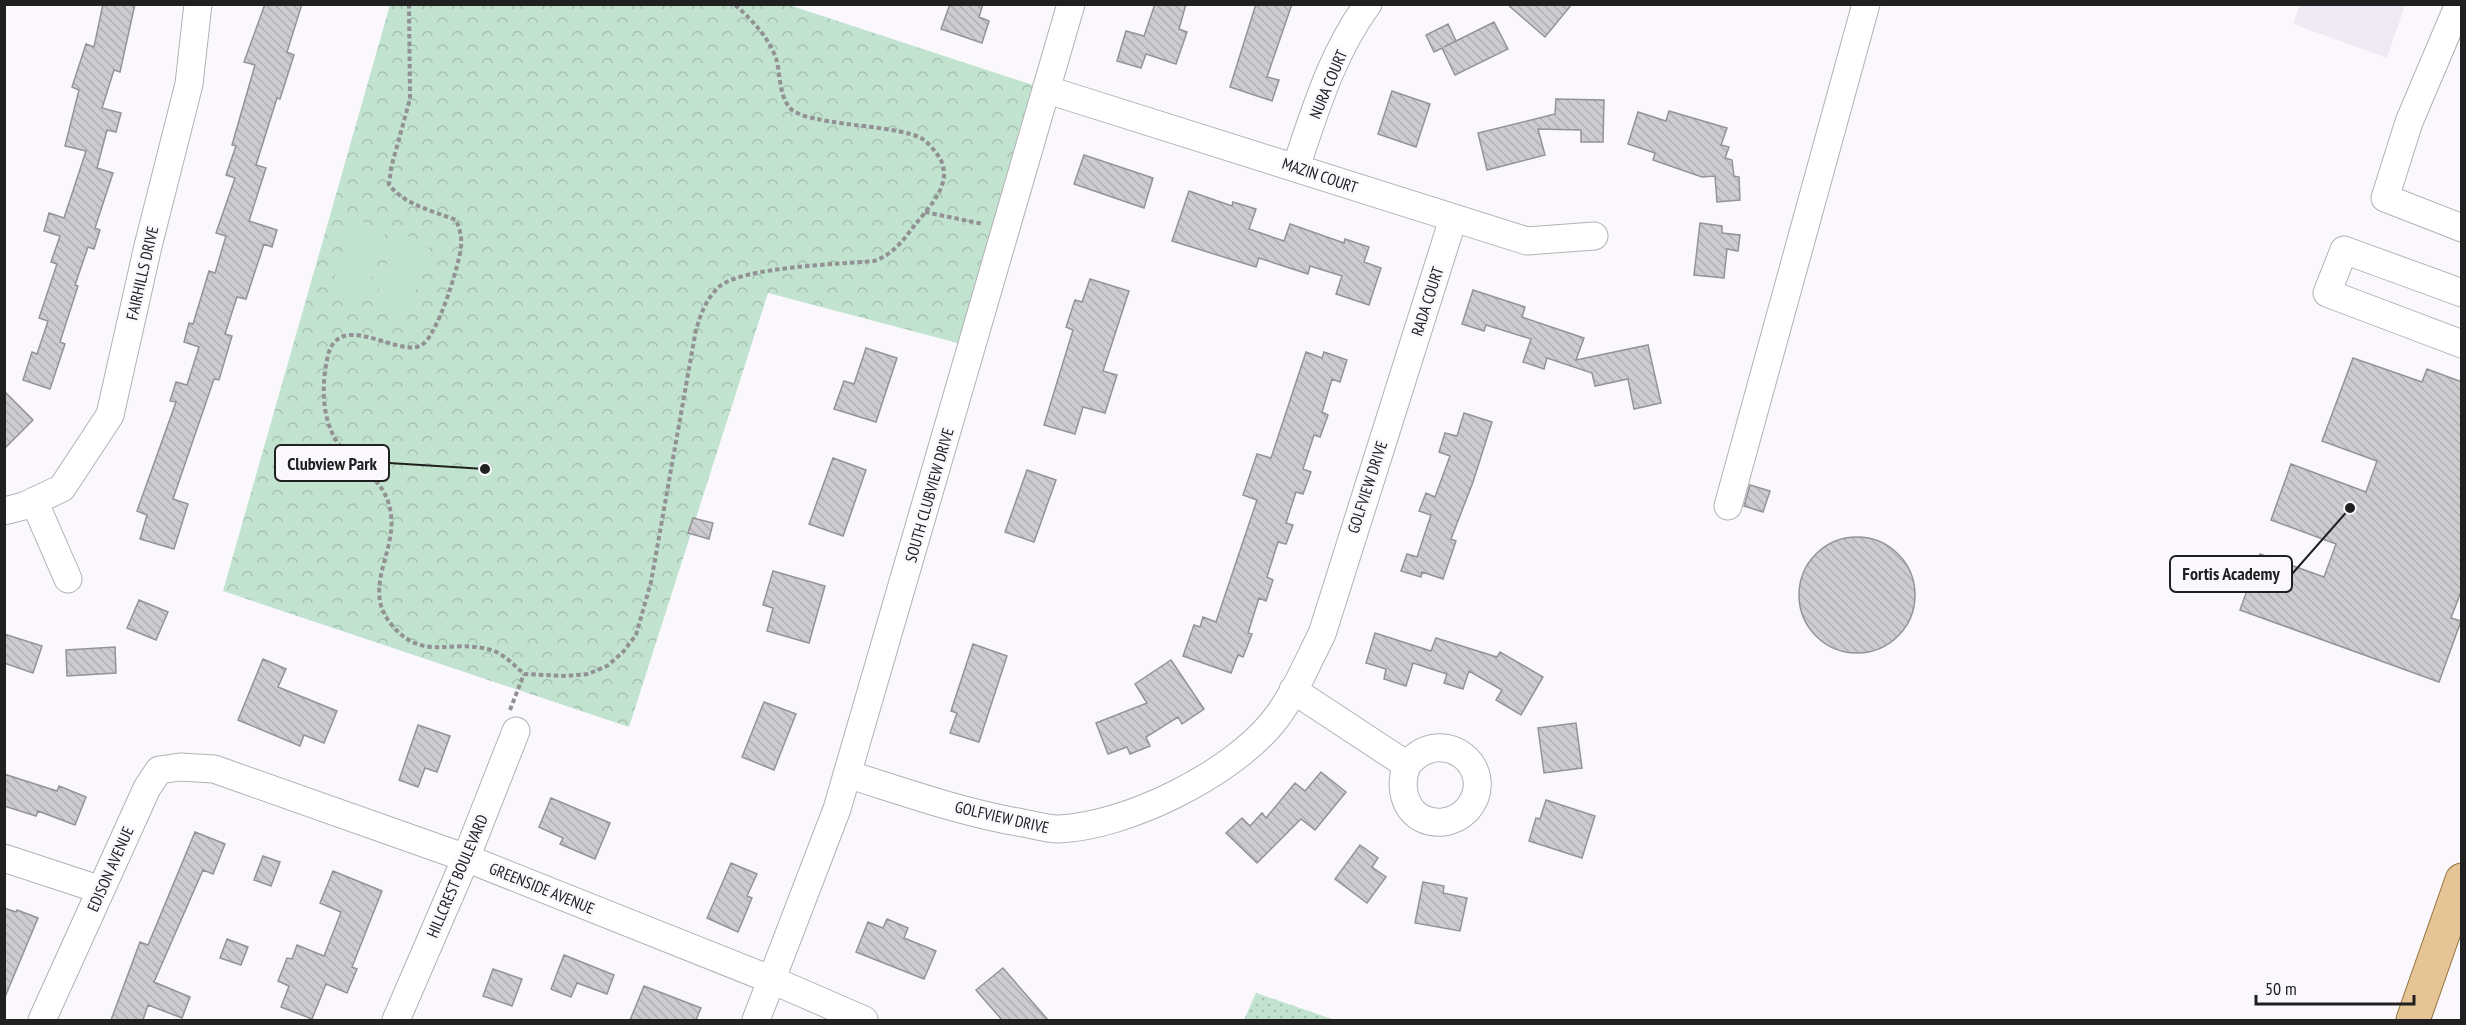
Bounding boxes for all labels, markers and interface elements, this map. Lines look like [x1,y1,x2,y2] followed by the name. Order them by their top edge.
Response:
[1305,47,1351,121] street label: NURA COURT
[1280,153,1360,197] street label: MAZIN COURT
[122,224,163,322] street label: FAIRHILLS DRIVE
[1406,264,1448,338] street label: RADA COURT
[900,425,958,564] street label: SOUTH CLUBVIEW DRIVE
[1343,438,1391,536] street label: GOLFVIEW DRIVE
[275,445,389,481] callout: Clubview Park
[287,452,377,475] text: Clubview Park
[2170,556,2292,592] callout: Fortis Academy
[2182,562,2280,585] text: Fortis Academy
[953,796,1051,838] street label: GOLFVIEW DRIVE
[422,811,492,941] street label: HILLCREST BOULEVARD
[82,823,138,915] street label: EDISON AVENUE
[486,858,598,918] street label: GREENSIDE AVENUE
[2256,968,2414,1006] scale bar
[2265,977,2297,1000] text: 50 m

